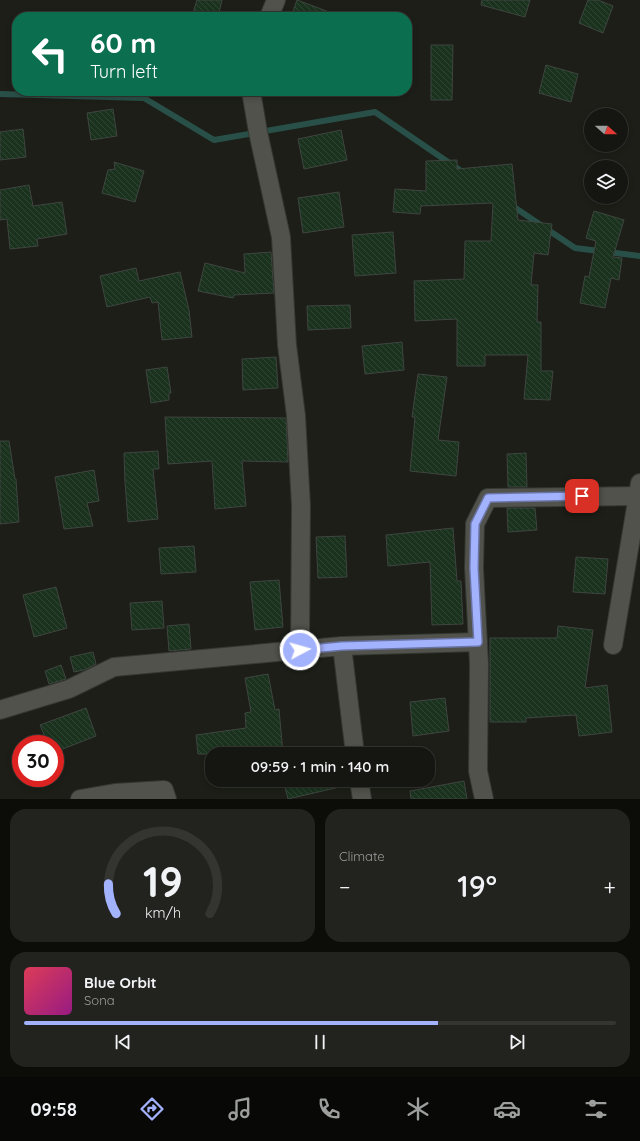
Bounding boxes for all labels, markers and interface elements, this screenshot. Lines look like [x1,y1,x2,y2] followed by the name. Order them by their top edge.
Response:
[90,25,156,60] text: 60 m
[24,28,76,80] icon: left
[90,60,158,83] text: Turn left
[584,108,628,152] north arrow
[584,108,628,204] map controls
[584,160,628,204] button: layers
[565,479,599,513] pin
[571,485,593,507] icon: arrive
[279,629,321,671] position arrow
[12,735,64,787] speed limit sign: 30
[251,757,389,776] text: 09:59 · 1 min · 140 m
[339,848,385,864] text: Climate
[143,854,182,906] text: 19
[457,867,497,905] text: 19°
[339,873,350,901] text: −
[604,873,616,901] text: +
[144,903,181,921] text: km/h
[84,973,157,992] text: Blue Orbit
[84,992,115,1008] text: Sona
[112,1031,134,1053] icon: previous
[309,1031,331,1053] icon: pause
[506,1031,528,1053] icon: next
[138,1095,166,1123] icon: directions
[226,1095,254,1123] icon: music
[315,1095,343,1123] icon: phone
[404,1095,432,1123] icon: climate
[493,1095,521,1123] icon: car
[582,1095,610,1123] icon: filters
[30,1098,77,1121] text: 09:58

